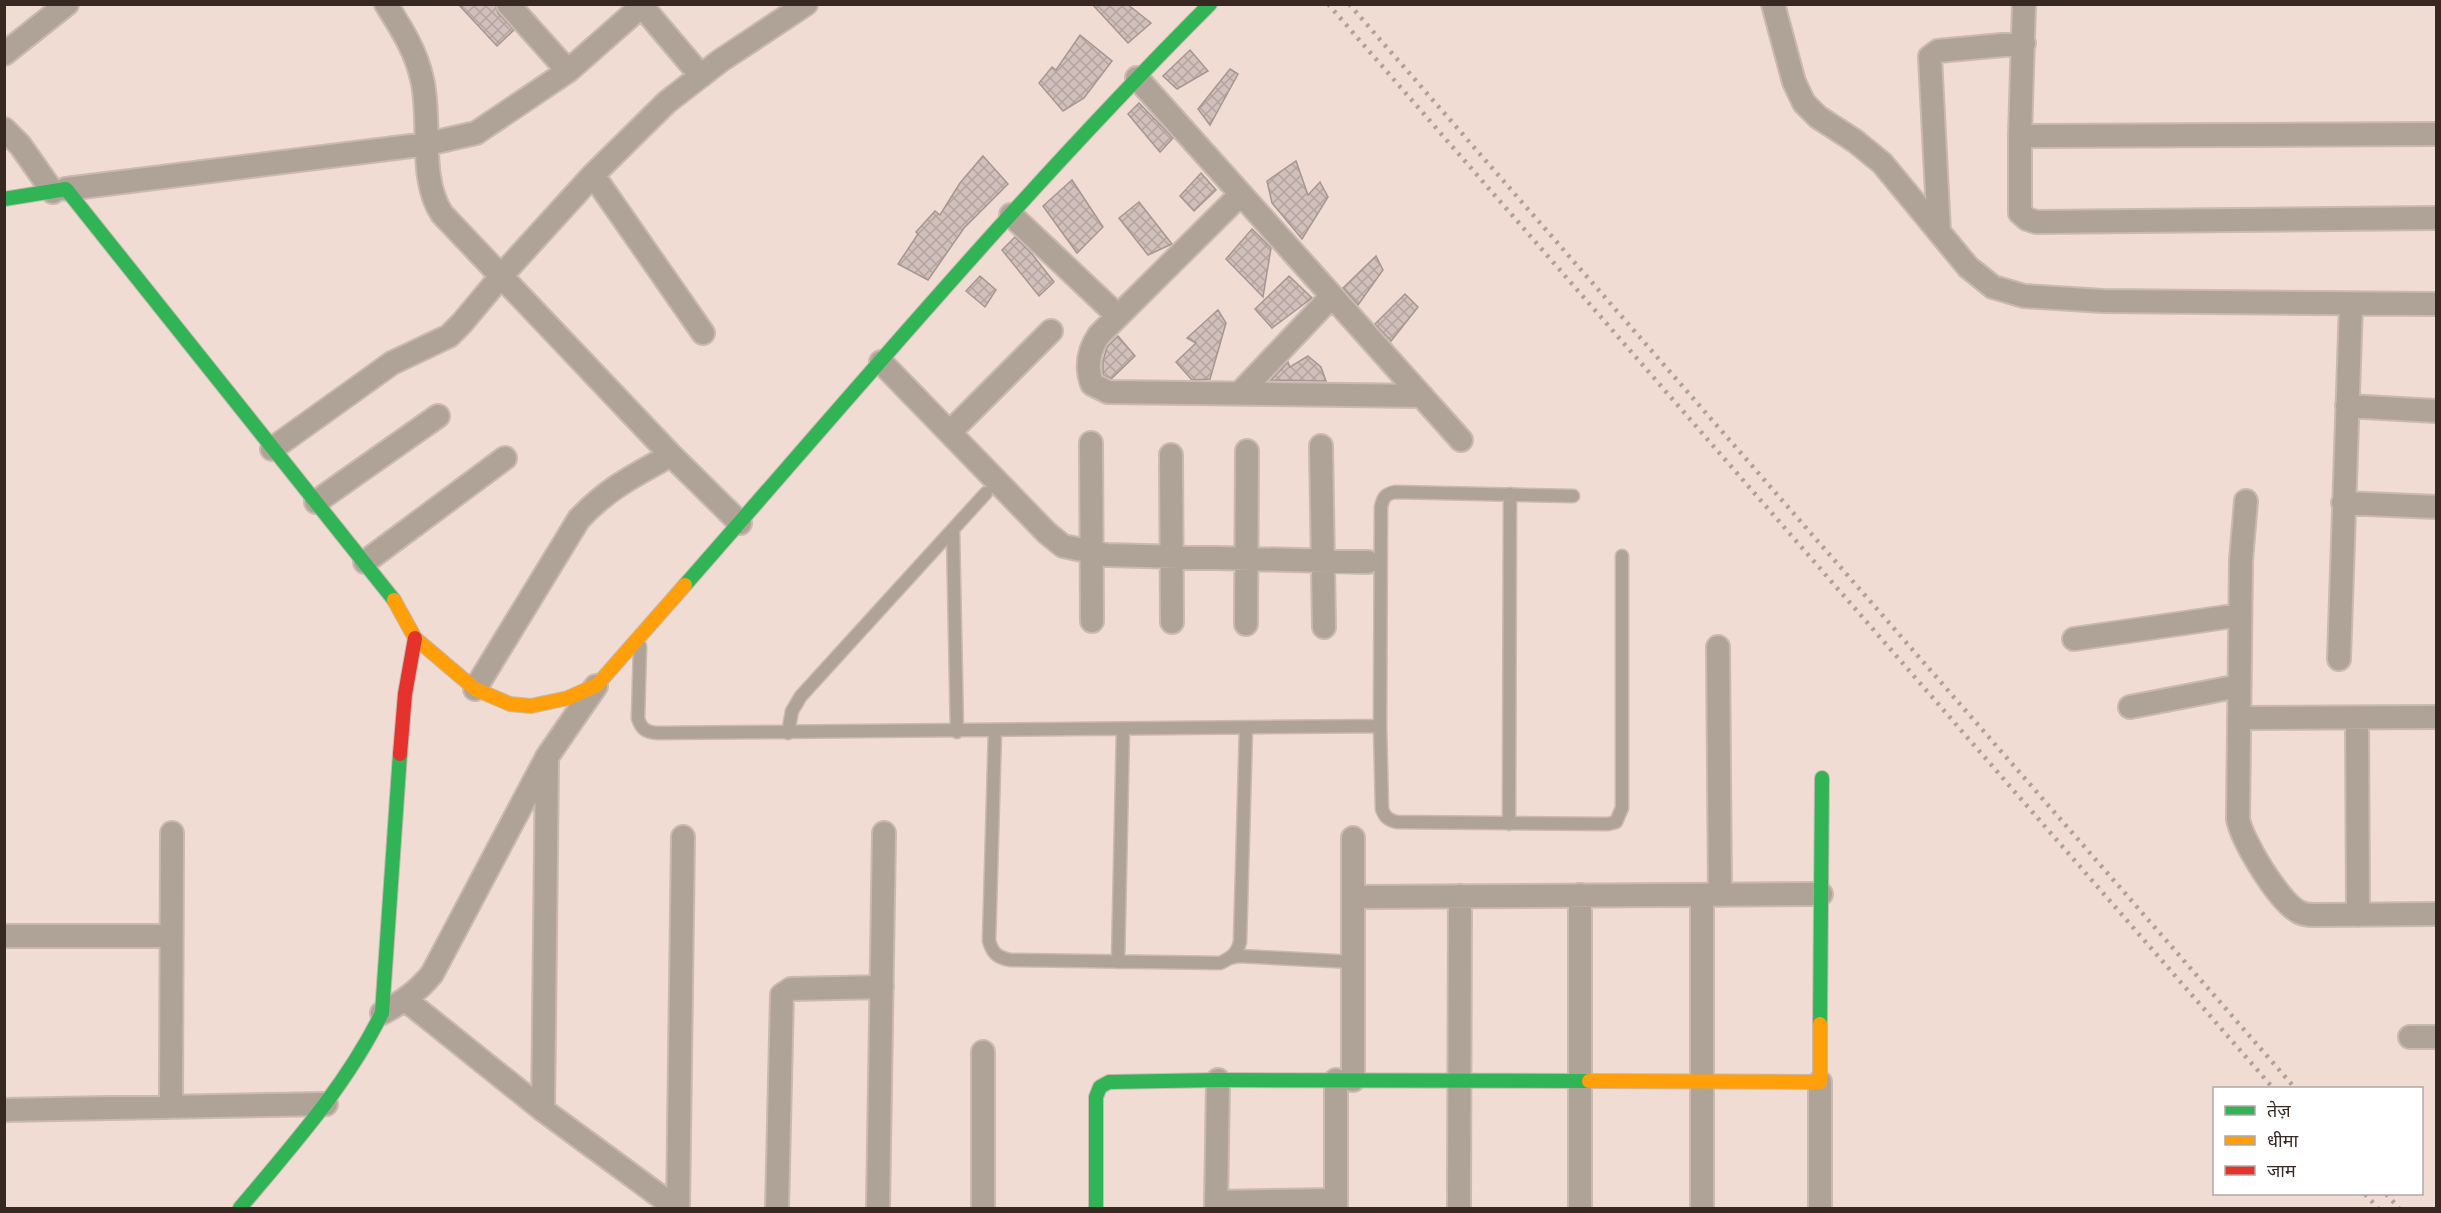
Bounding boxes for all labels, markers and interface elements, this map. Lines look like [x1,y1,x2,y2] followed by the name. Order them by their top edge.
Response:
[2213,1087,2423,1195] legend
[2267,1098,2291,1123] text: तेज़
[2267,1128,2298,1153] text: धीमा
[2267,1158,2297,1183] text: जाम

